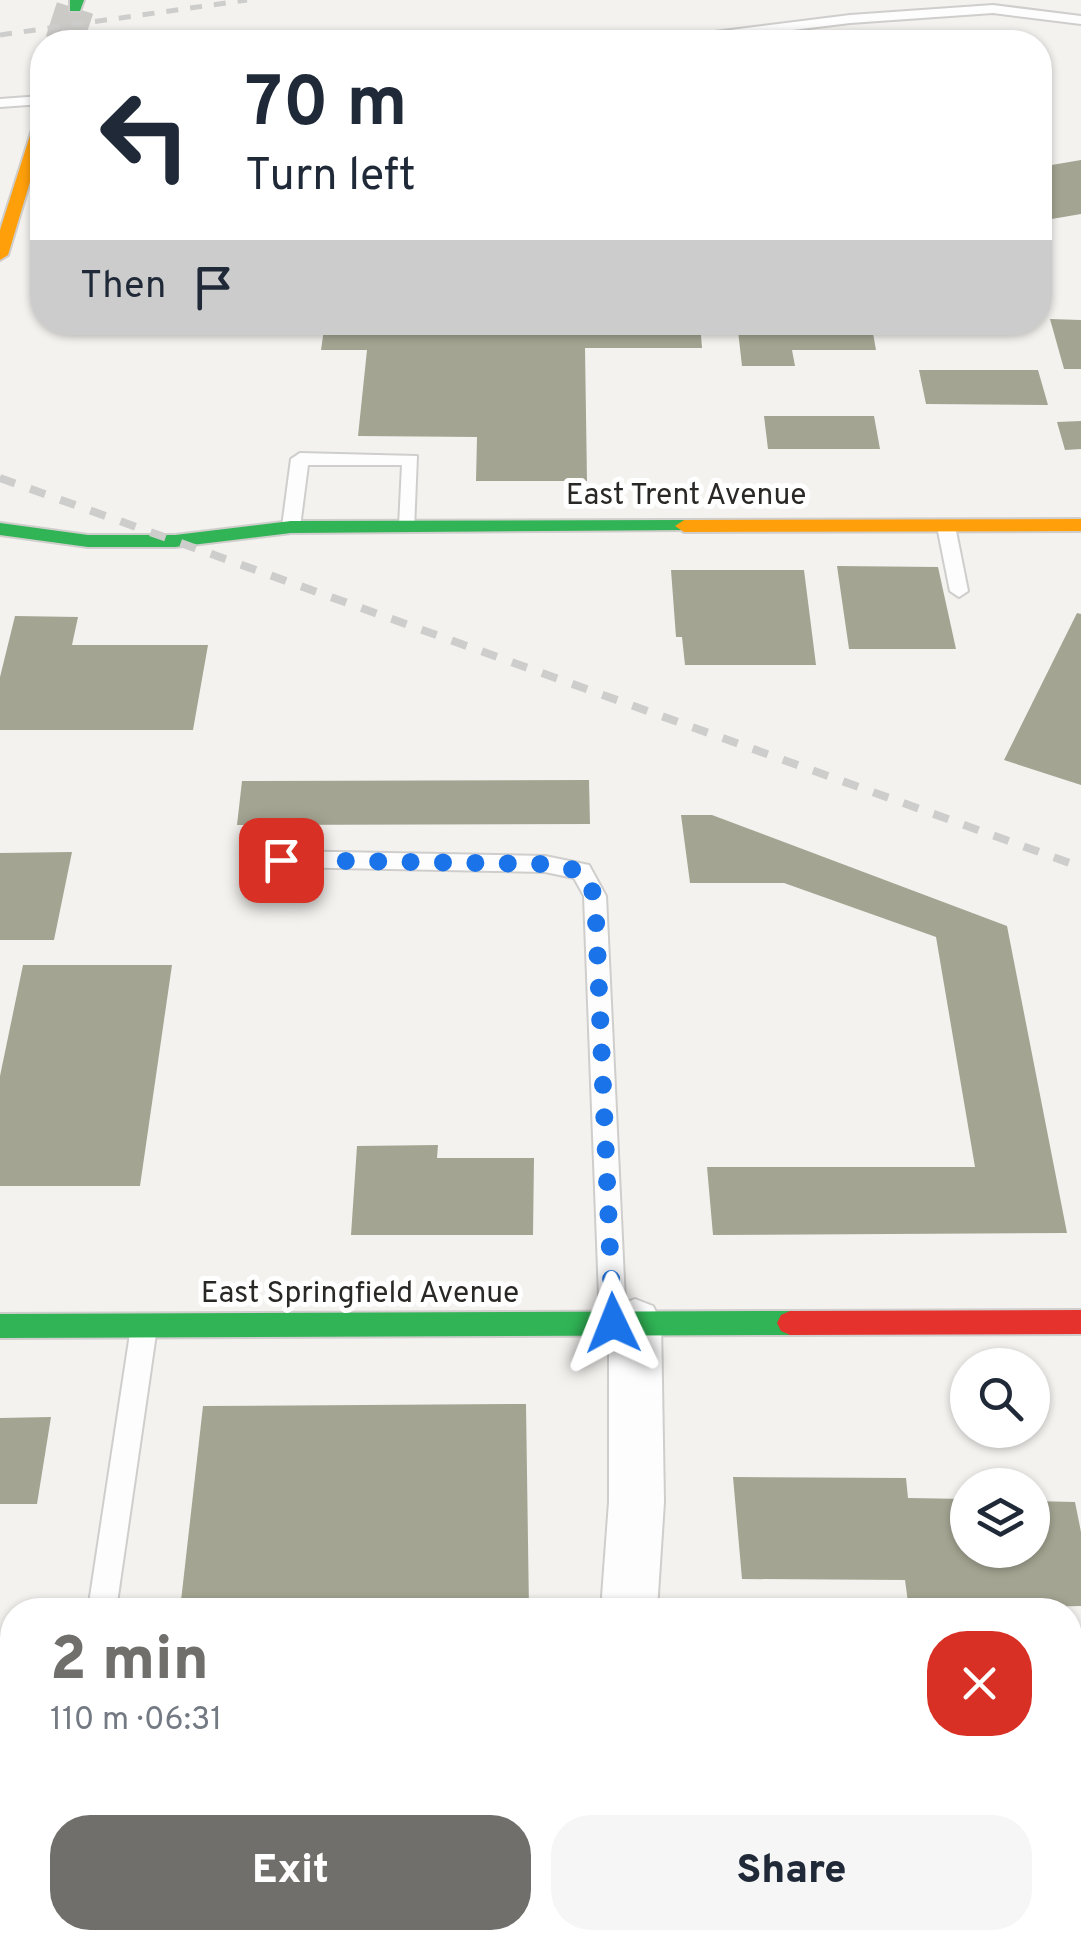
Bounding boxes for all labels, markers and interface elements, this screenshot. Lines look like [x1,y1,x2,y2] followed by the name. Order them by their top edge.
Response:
[245,62,408,151] text: 70 m
[80,70,210,200] icon: left
[245,149,416,206] text: Turn left
[186,260,241,315] icon: arrive
[80,263,166,312] text: Then
[566,478,806,515] street label: East Trent Avenue
[239,818,324,903] pin
[254,833,309,888] icon: arrive
[561,1271,665,1375] position arrow
[201,1276,519,1313] street label: East Springfield Avenue
[950,1348,1050,1568] map controls
[950,1348,1050,1448] button: search
[950,1468,1050,1568] button: layers
[50,1625,209,1701] text: 2 min
[927,1631,1032,1736] button: close
[50,1701,222,1741] text: 110 m · 06:31
[50,1815,531,1930] button: Exit
[551,1815,1032,1930] button: Share

